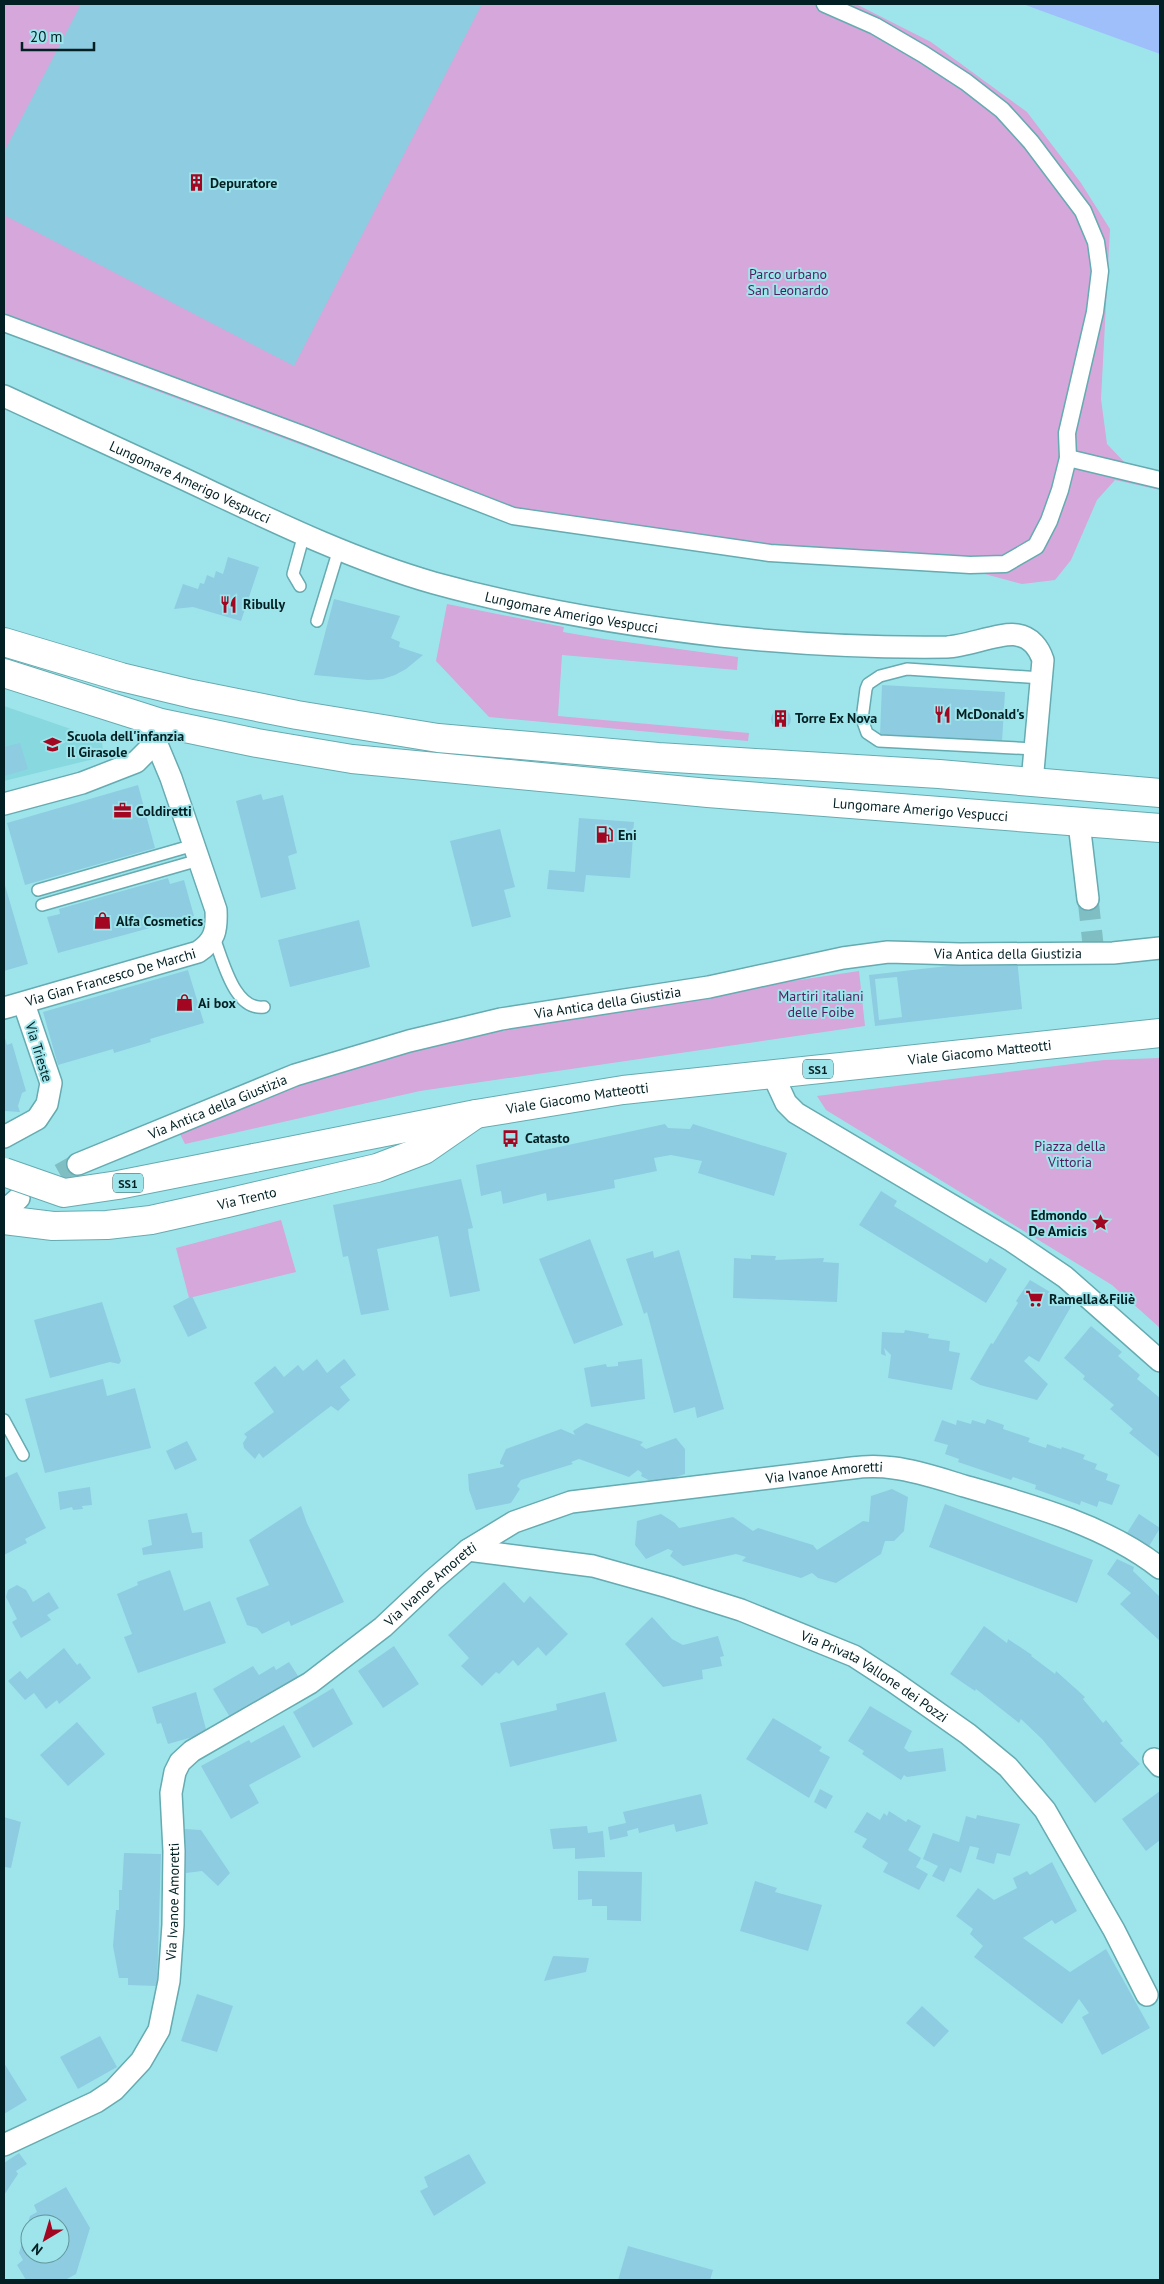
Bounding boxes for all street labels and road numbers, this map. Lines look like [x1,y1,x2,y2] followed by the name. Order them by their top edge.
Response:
[107,437,273,527] street label: Lungomare Amerigo Vespucci
[483,587,659,637] street label: Lungomare Amerigo Vespucci
[832,794,1009,825] street label: Lungomare Amerigo Vespucci
[22,944,198,1011] street label: Via Gian Francesco De Marchi
[933,944,1082,963] street label: Via Antica della Giustizia
[532,982,682,1023] street label: Via Antica della Giustizia
[21,1019,57,1084] street label: Via Trieste
[906,1036,1052,1069] street label: Viale Giacomo Matteotti
[803,1060,833,1078] road number: SS1
[145,1070,290,1144] street label: Via Antica della Giustizia
[504,1078,650,1118] street label: Viale Giacomo Matteotti
[113,1174,143,1192] road number: SS1
[215,1183,278,1214] street label: Via Trento
[764,1457,883,1488] street label: Via Ivanoe Amoretti
[380,1538,480,1631] street label: Via Ivanoe Amoretti
[797,1626,952,1726] street label: Via Privata Vallone dei Pozzi
[161,1842,183,1962] street label: Via Ivanoe Amoretti

